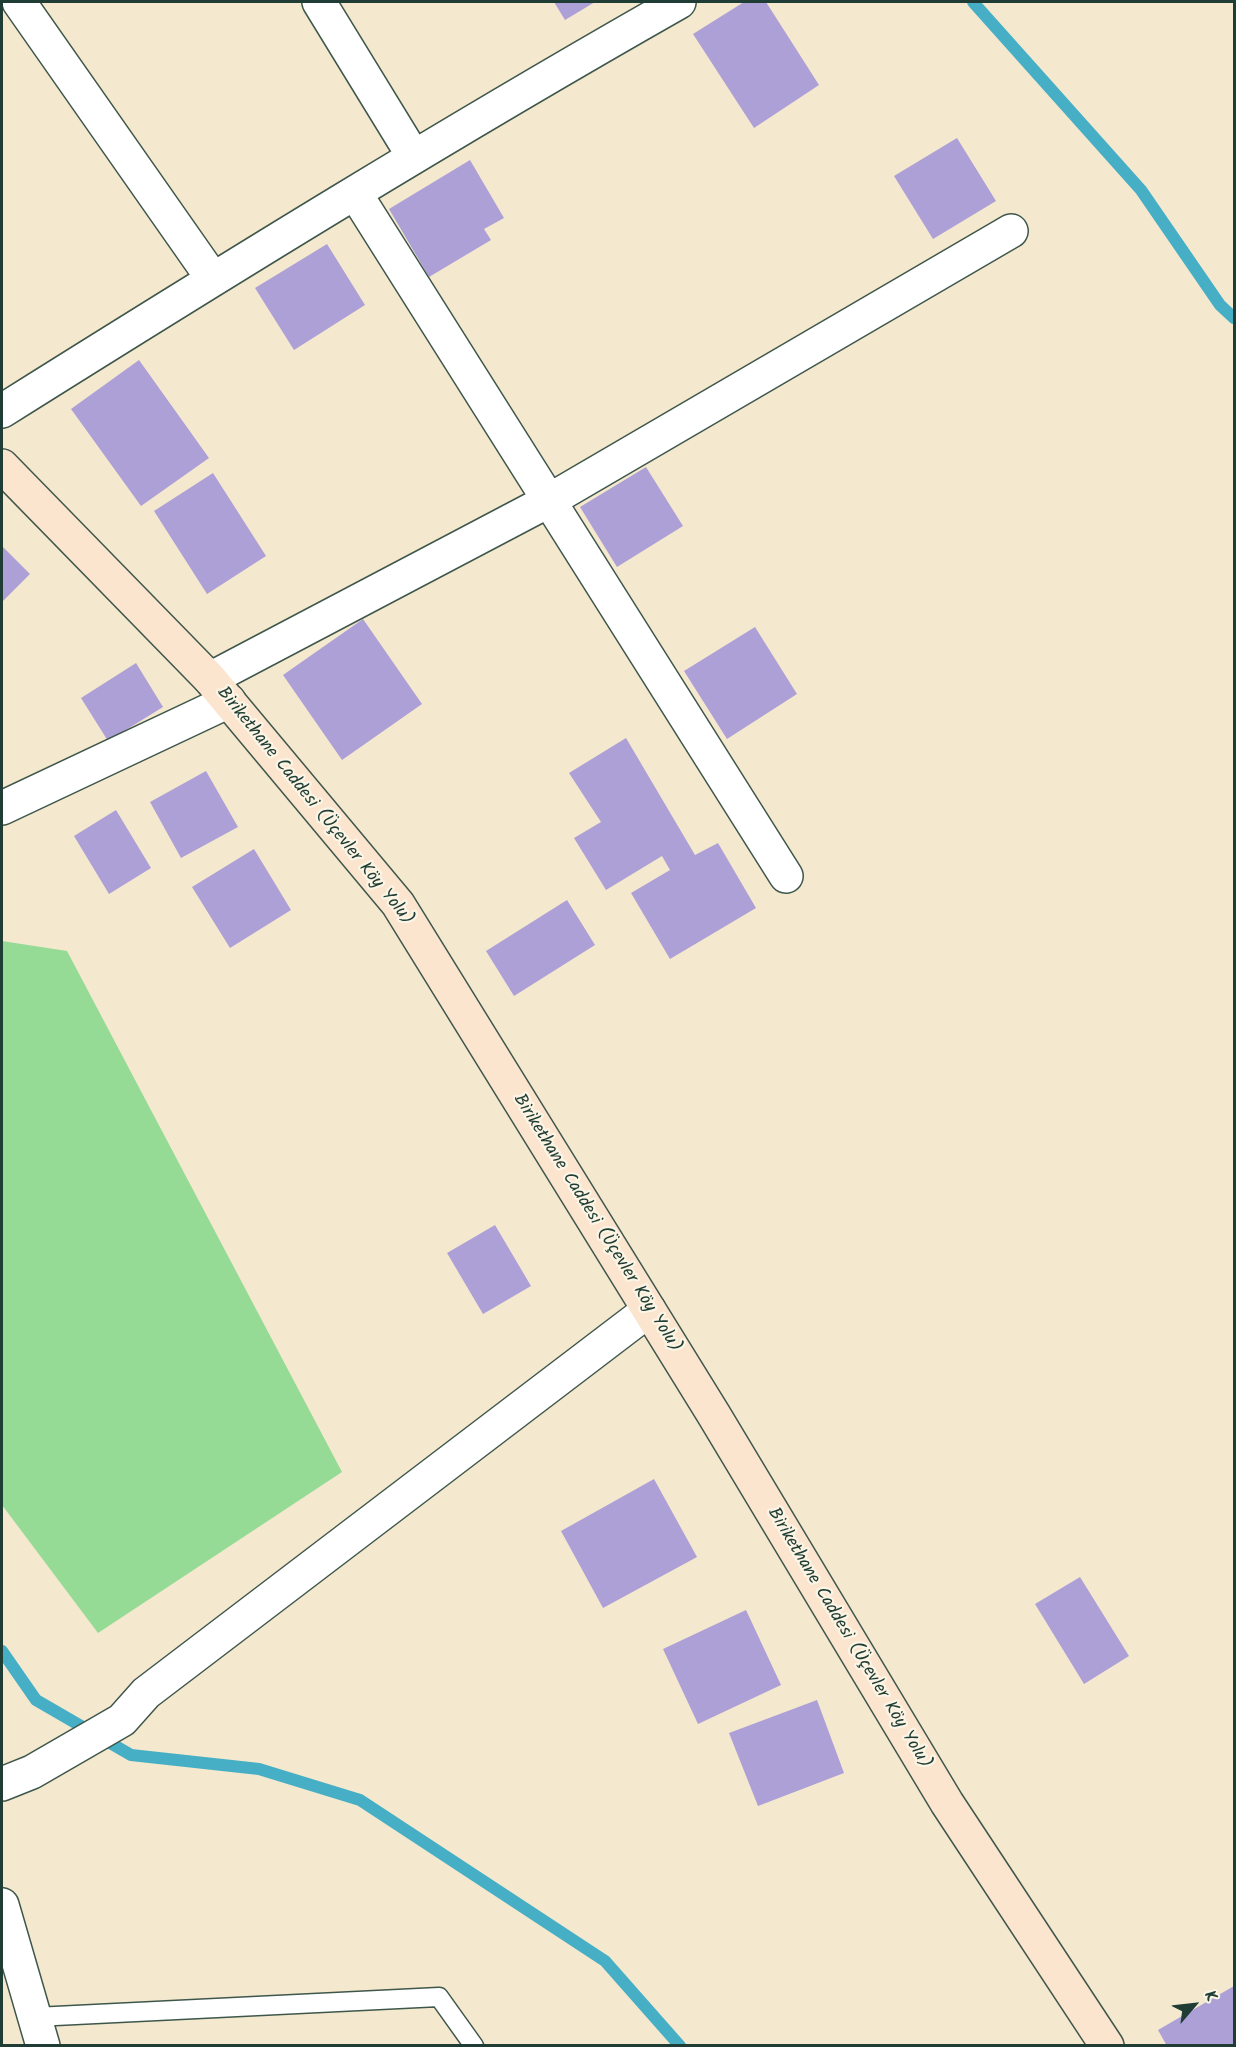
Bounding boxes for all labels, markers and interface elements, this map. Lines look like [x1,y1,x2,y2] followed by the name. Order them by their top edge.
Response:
[211,683,417,931] street label: Birikethane Caddesi (Üçevler Köy Yolu)
[507,1091,685,1357] street label: Birikethane Caddesi (Üçevler Köy Yolu)
[761,1504,935,1774] street label: Birikethane Caddesi (Üçevler Köy Yolu)
[1164,1975,1224,2035] north arrow
[1197,1986,1224,2006] text: K

